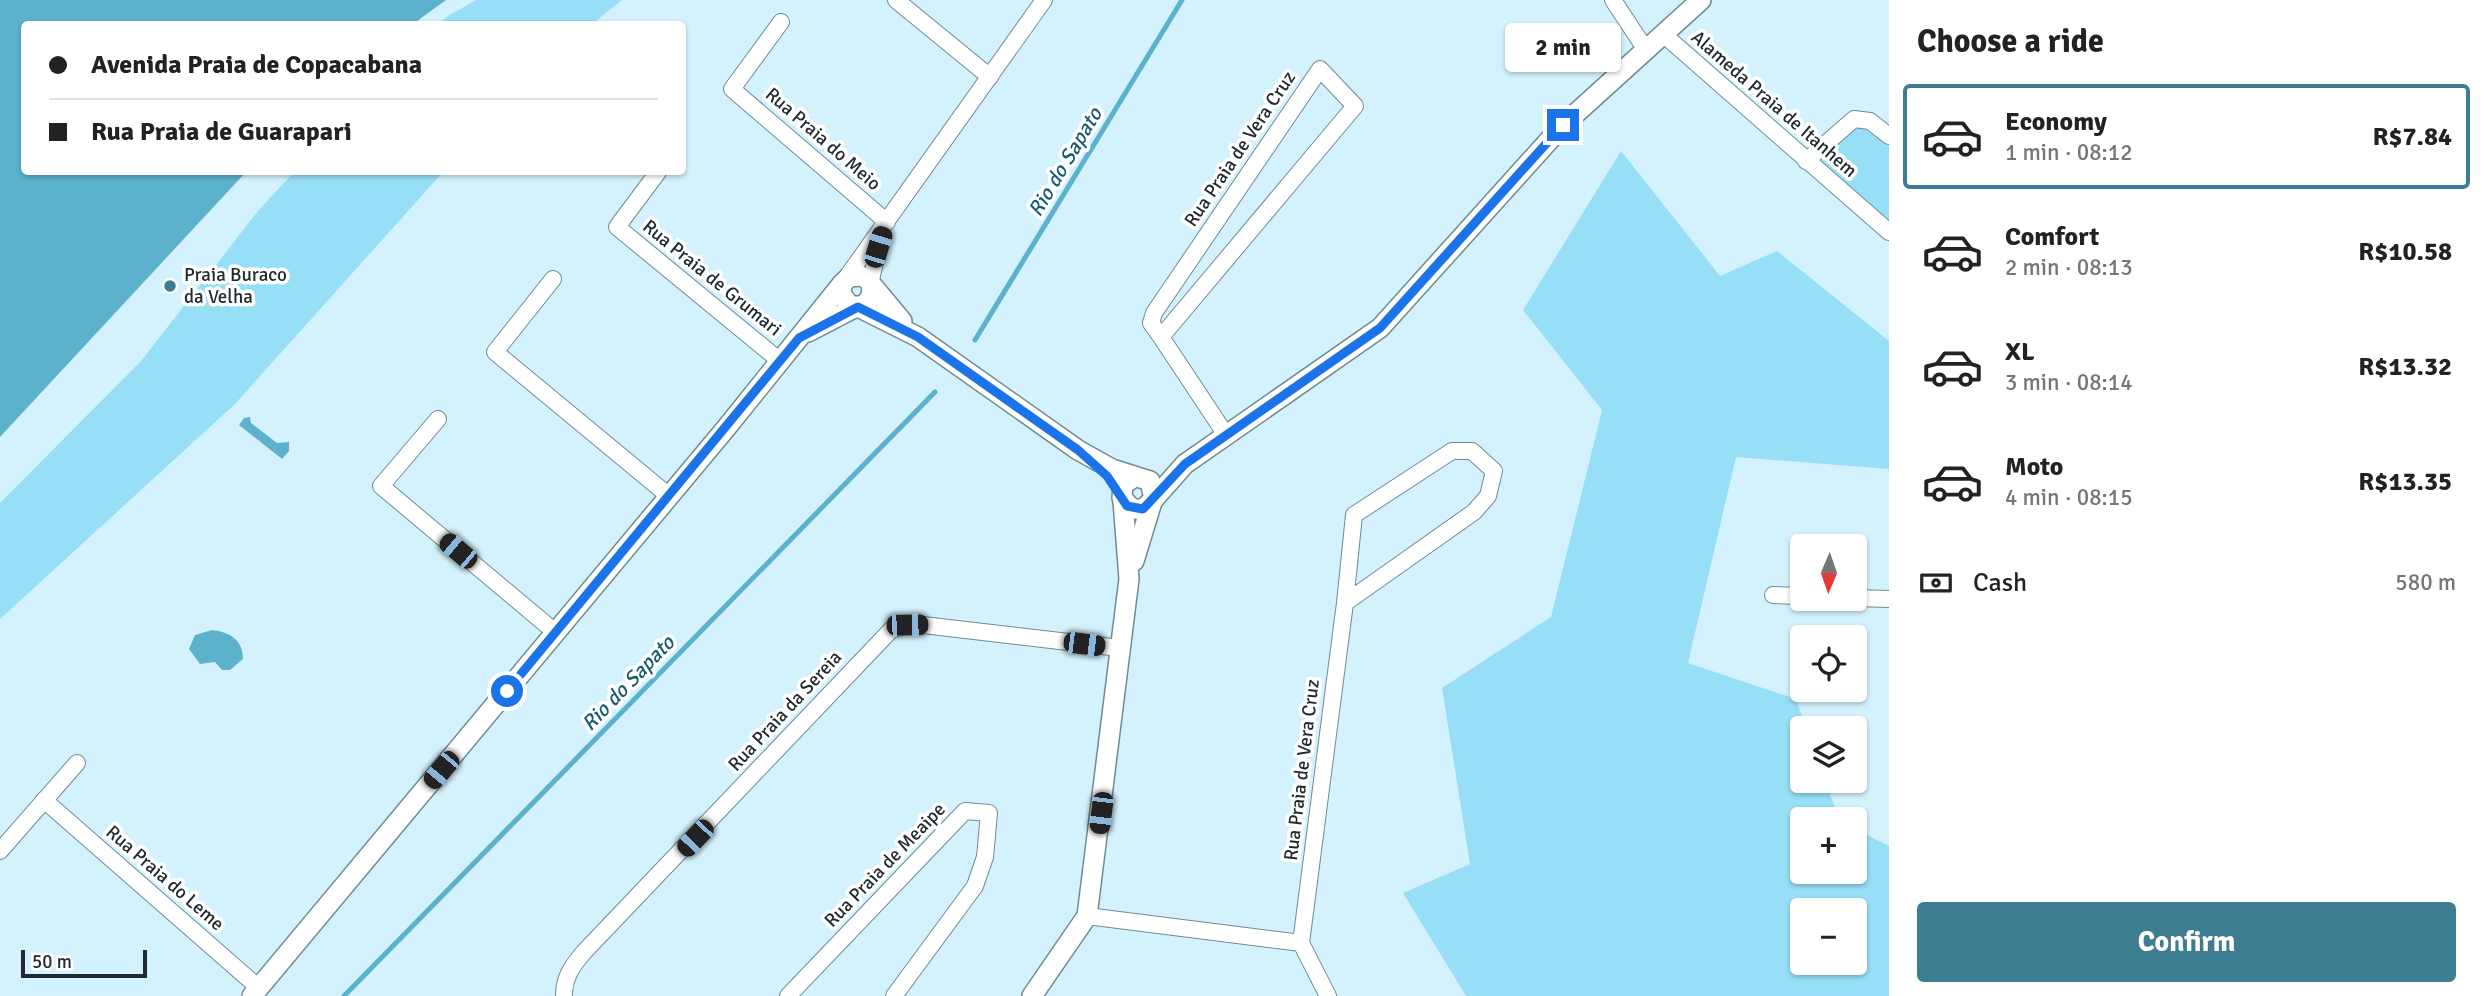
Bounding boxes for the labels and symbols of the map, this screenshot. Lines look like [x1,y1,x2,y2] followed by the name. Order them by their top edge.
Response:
[1505,24,1621,72] callout: 2 min
[1686,25,1862,183] street label: Alameda Praia de Itanhem
[1179,67,1301,231] street label: Rua Praia de Vera Cruz
[760,82,886,196] street label: Rua Praia do Meio
[1022,102,1108,221] water label: Rio do Sapato
[1547,109,1579,141] route end
[638,215,786,341] street label: Rua Praia de Grumari
[862,224,895,270] car
[184,263,287,309] place label: Praia Buraco da Velha
[162,278,178,294] marker: Praia Buraco da Velha
[436,529,481,573] car
[1790,534,1867,611] north arrow
[886,614,929,636] car
[576,629,681,736] water label: Rio do Sapato
[1062,631,1107,657] car
[723,646,847,776] street label: Rua Praia da Sereia
[491,675,523,707] route start
[1279,678,1325,862] street label: Rua Praia de Vera Cruz
[420,747,463,793] car
[1089,791,1114,835] car
[819,798,951,932] street label: Rua Praia de Meaipe
[673,816,718,860] car
[101,820,229,936] street label: Rua Praia do Leme
[21,947,147,979] scale bar

